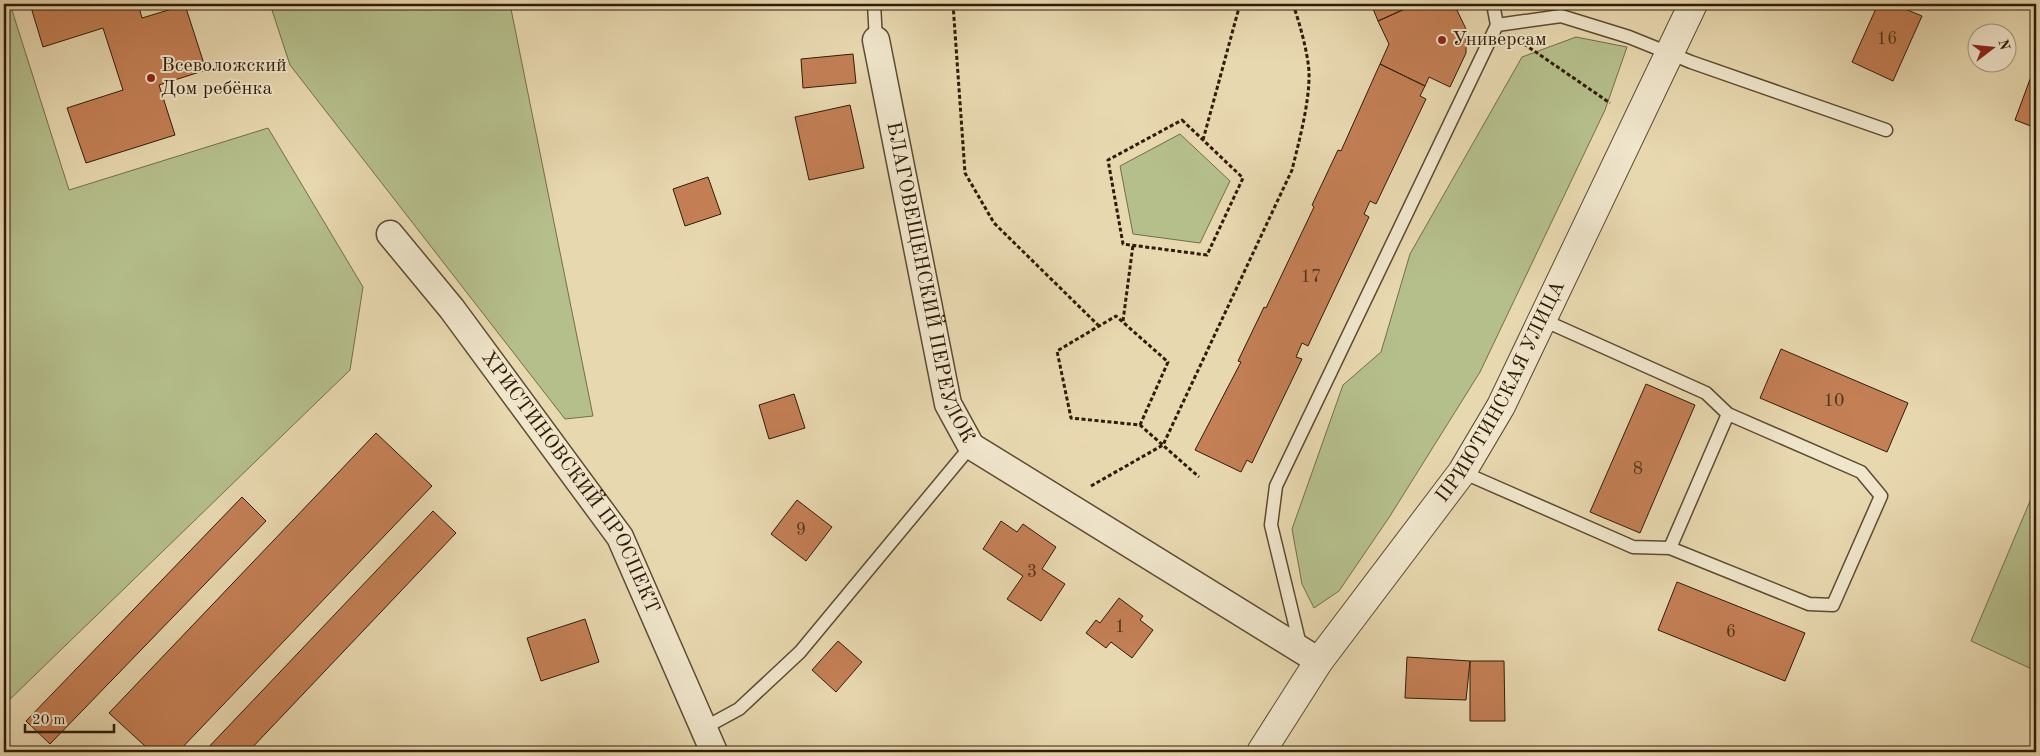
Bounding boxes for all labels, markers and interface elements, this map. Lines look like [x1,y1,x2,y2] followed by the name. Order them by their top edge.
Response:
[1968,22,2018,72] north arrow
[1452,30,1547,50] place label: Универсам
[1877,30,1897,48] house number: 16
[1436,34,1448,46] marker: Универсам
[1995,38,2012,52] text: N
[161,56,287,99] place label: Всеволожский Дом ребёнка
[145,72,157,84] marker: Всеволожский Дом ребёнка
[882,120,978,447] street label: БЛАГОВЕЩЕНСКИЙ ПЕРЕУЛОК
[1301,268,1321,286] house number: 17
[1433,278,1569,506] street label: ПРИЮТИНСКАЯ УЛИЦА
[477,348,662,617] street label: ХРИСТИНОВСКИЙ ПРОСПЕКТ
[1824,392,1844,410] house number: 10
[1633,460,1643,478] house number: 8
[796,521,806,539] house number: 9
[1027,563,1037,581] house number: 3
[1115,618,1125,636] house number: 1
[1726,623,1736,641] house number: 6
[25,701,114,733] scale bar
[32,713,66,728] text: 20 m

